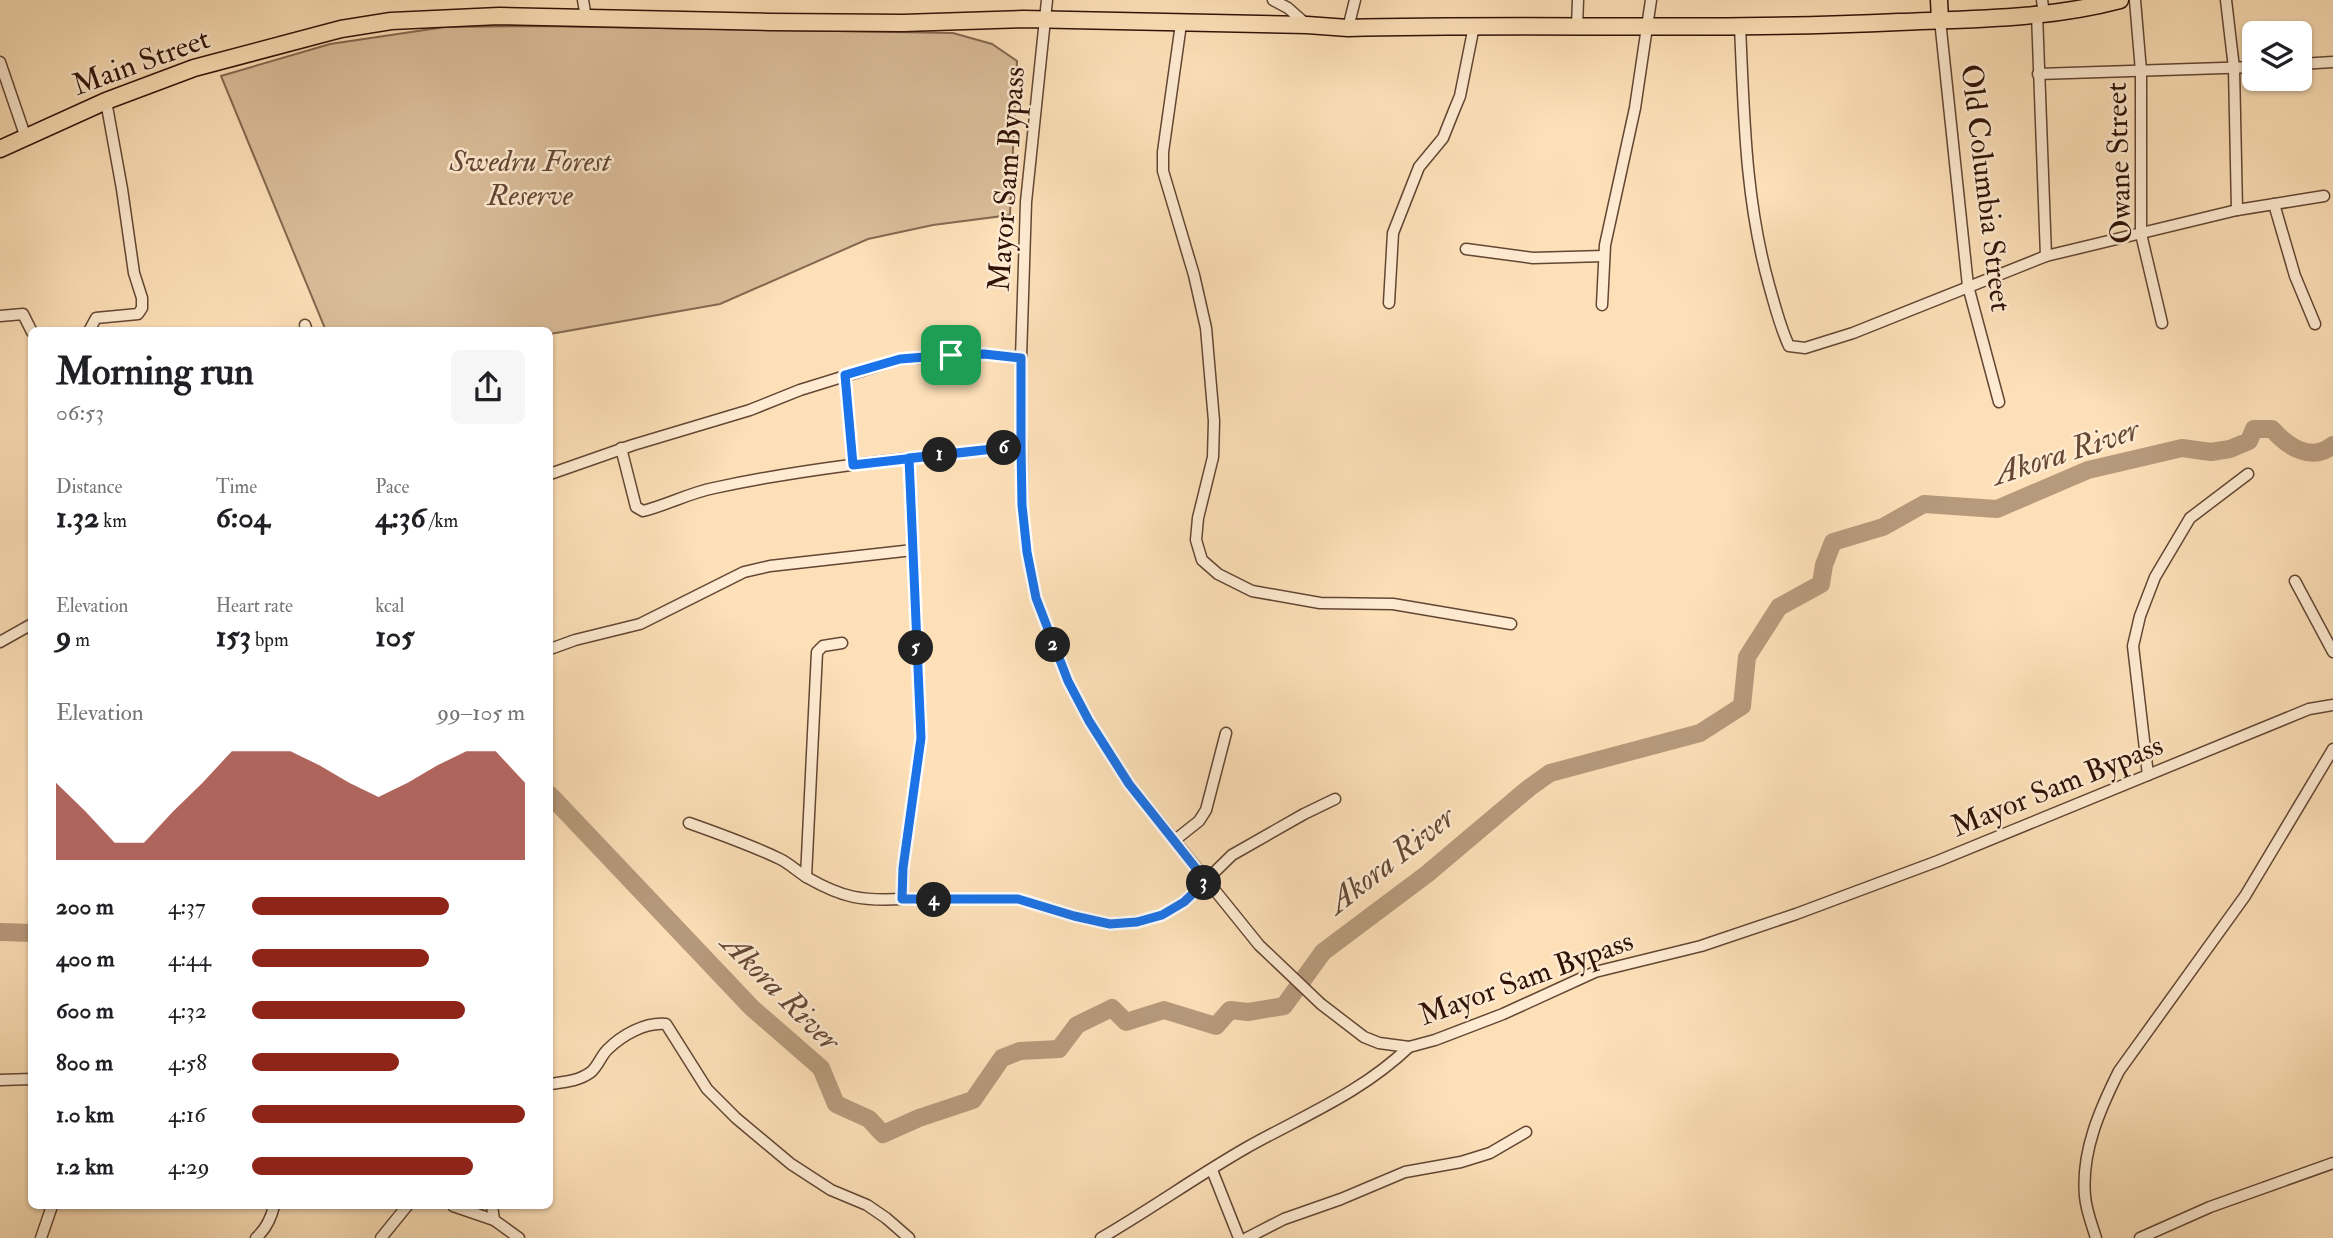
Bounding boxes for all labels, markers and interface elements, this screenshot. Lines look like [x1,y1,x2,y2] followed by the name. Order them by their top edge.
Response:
[67,20,215,104] street label: Main Street
[2242,21,2312,91] map controls
[2242,21,2312,91] button: layers
[1952,62,2020,314] street label: Old Columbia Street
[981,65,1033,293] street label: Mayor Sam Bypass
[2098,81,2140,244] street label: Owane Street
[448,143,612,214] park label: Swedru Forest Reserve
[921,325,981,385] pin
[932,336,970,374] icon: arrive
[56,348,254,396] text: Morning run
[451,350,525,424] button: share
[56,398,104,427] text: 06:53
[1985,409,2146,495] water label: Akora River
[986,430,1021,466] pin: 6
[999,435,1008,459] text: 6
[922,438,958,472] pin: 1
[936,442,943,466] text: 1
[56,475,122,499] text: Distance
[216,475,257,499] text: Time
[375,475,409,499] text: Pace
[56,499,99,536] text: 1.32
[216,499,270,536] text: 6:04
[375,499,426,536] text: 4:36
[99,509,127,533] text: km
[426,509,458,533] text: /km
[56,594,128,618] text: Elevation
[216,594,293,618] text: Heart rate
[375,594,404,618] text: kcal
[56,618,71,655] text: 9
[216,618,251,655] text: 153
[375,618,414,655] text: 105
[71,628,90,652] text: m
[251,628,289,652] text: bpm
[1036,628,1070,662] pin: 2
[898,630,934,666] pin: 5
[1048,632,1057,656] text: 2
[911,635,920,659] text: 5
[56,698,144,727] text: Elevation
[437,698,525,727] text: 99–105 m
[1946,727,2168,845] street label: Mayor Sam Bypass
[1317,796,1465,924] water label: Akora River
[1186,866,1222,900] pin: 3
[1200,870,1207,894] text: 3
[916,883,951,918] pin: 4
[928,887,939,911] text: 4
[56,892,114,921] text: 200 m
[168,892,205,921] text: 4:37
[711,922,850,1061] water label: Akora River
[1414,922,1638,1034] street label: Mayor Sam Bypass
[56,944,115,973] text: 400 m
[168,944,211,973] text: 4:44
[56,996,114,1025] text: 600 m
[168,996,207,1025] text: 4:32
[56,1048,113,1077] text: 800 m
[168,1048,207,1077] text: 4:58
[56,1100,114,1129] text: 1.0 km
[168,1100,206,1129] text: 4:16
[56,1152,114,1181] text: 1.2 km
[168,1152,210,1181] text: 4:29

